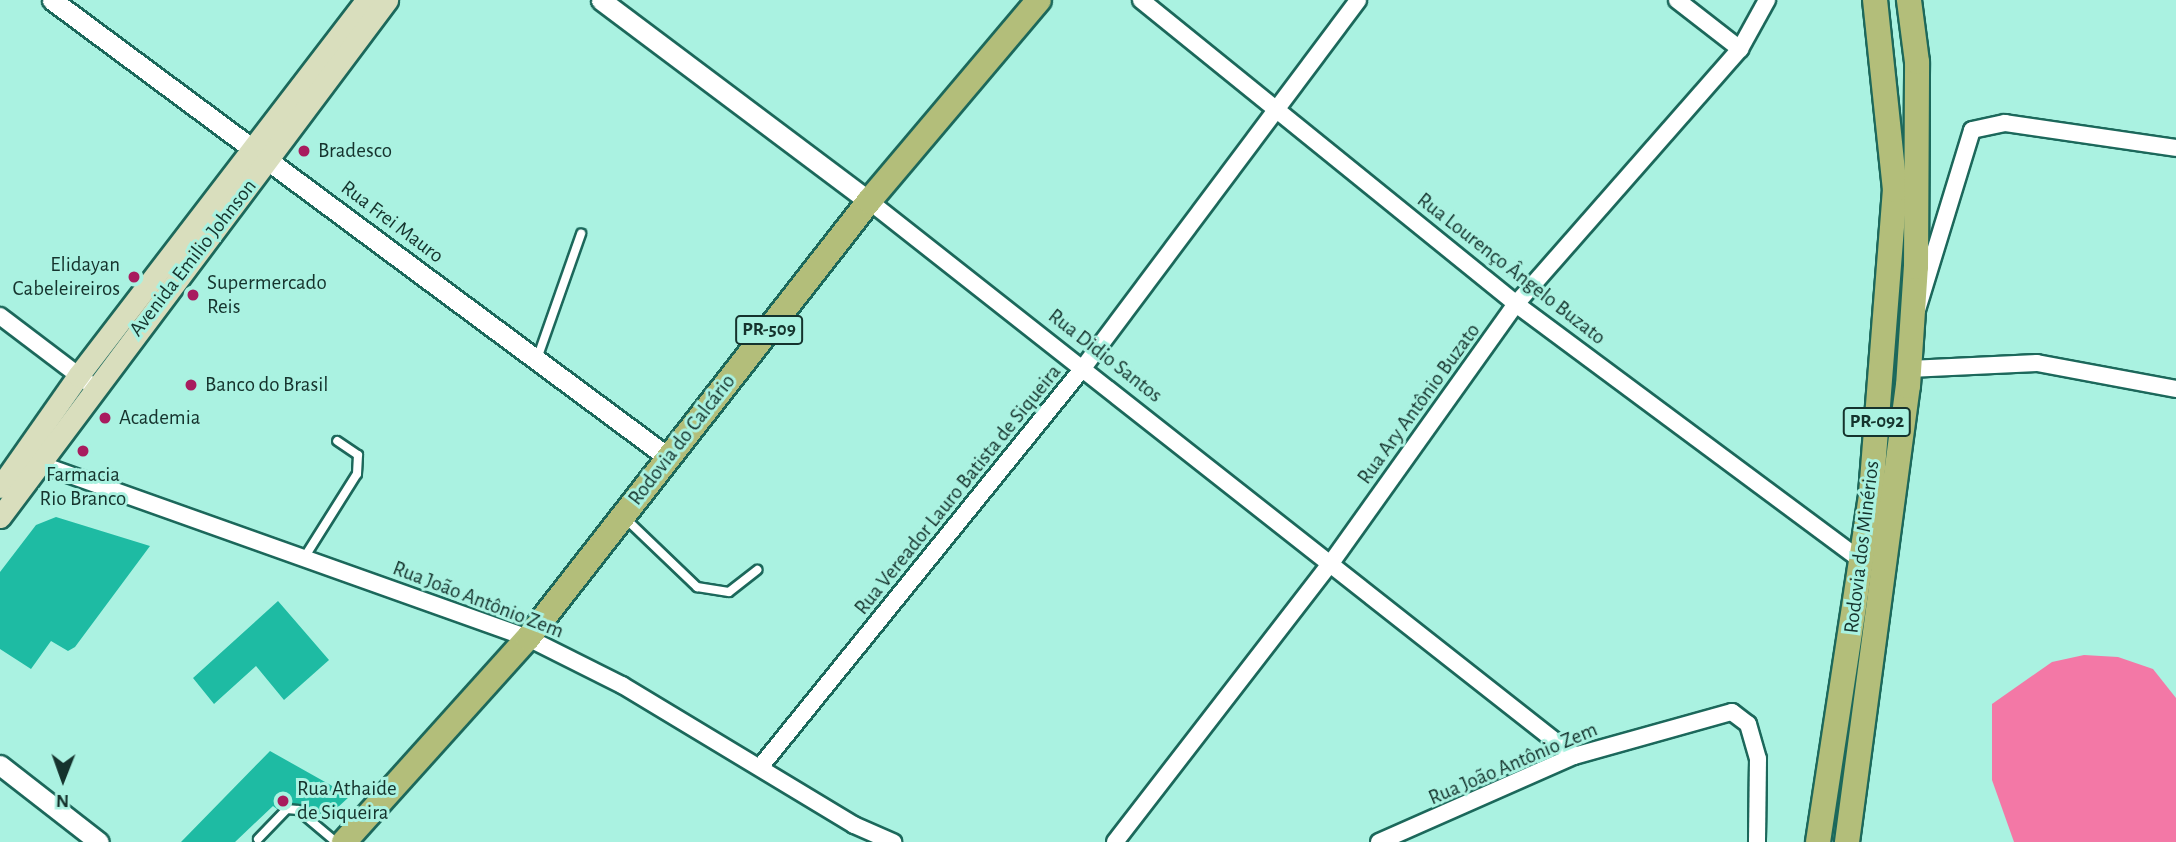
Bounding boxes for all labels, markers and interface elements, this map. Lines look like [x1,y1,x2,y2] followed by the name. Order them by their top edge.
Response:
[318,138,392,164] place label: Bradesco
[296,143,312,159] marker: Bradesco
[124,174,262,342] street label: Avenida Emilio Johnson
[336,175,448,269] street label: Rua Frei Mauro
[1412,188,1610,350] street label: Rua Lourenço Ângelo Buzato
[13,252,120,302] place label: Elidayan Cabeleireiros
[126,269,142,285] marker: Elidayan Cabeleireiros
[207,270,327,320] place label: Supermercado Reis
[185,287,201,303] marker: Supermercado Reis
[1043,304,1167,408] street label: Rua Didio Santos
[734,314,804,346] road number: PR-509
[1352,319,1486,489] street label: Rua Ary Antônio Buzato
[849,360,1067,620] street label: Rua Vereador Lauro Batista de Siqueira
[623,370,741,510] street label: Rodovia do Calcário
[205,372,329,398] place label: Banco do Brasil
[183,377,199,393] marker: Banco do Brasil
[119,405,200,431] place label: Academia
[1842,406,1912,438] road number: PR-092
[97,410,113,426] marker: Academia
[75,443,91,459] marker: Farmacia Rio Branco
[1839,459,1885,635] street label: Rodovia dos Minérios
[40,462,126,512] place label: Farmacia Rio Branco
[389,556,567,644] street label: Rua João Antônio Zem
[1425,717,1601,811] street label: Rua João Antônio Zem
[28,744,98,814] north arrow
[297,776,397,826] place label: Rua Athaide de Siqueira
[56,791,69,810] text: N
[275,793,291,809] marker: Rua Athaide de Siqueira

